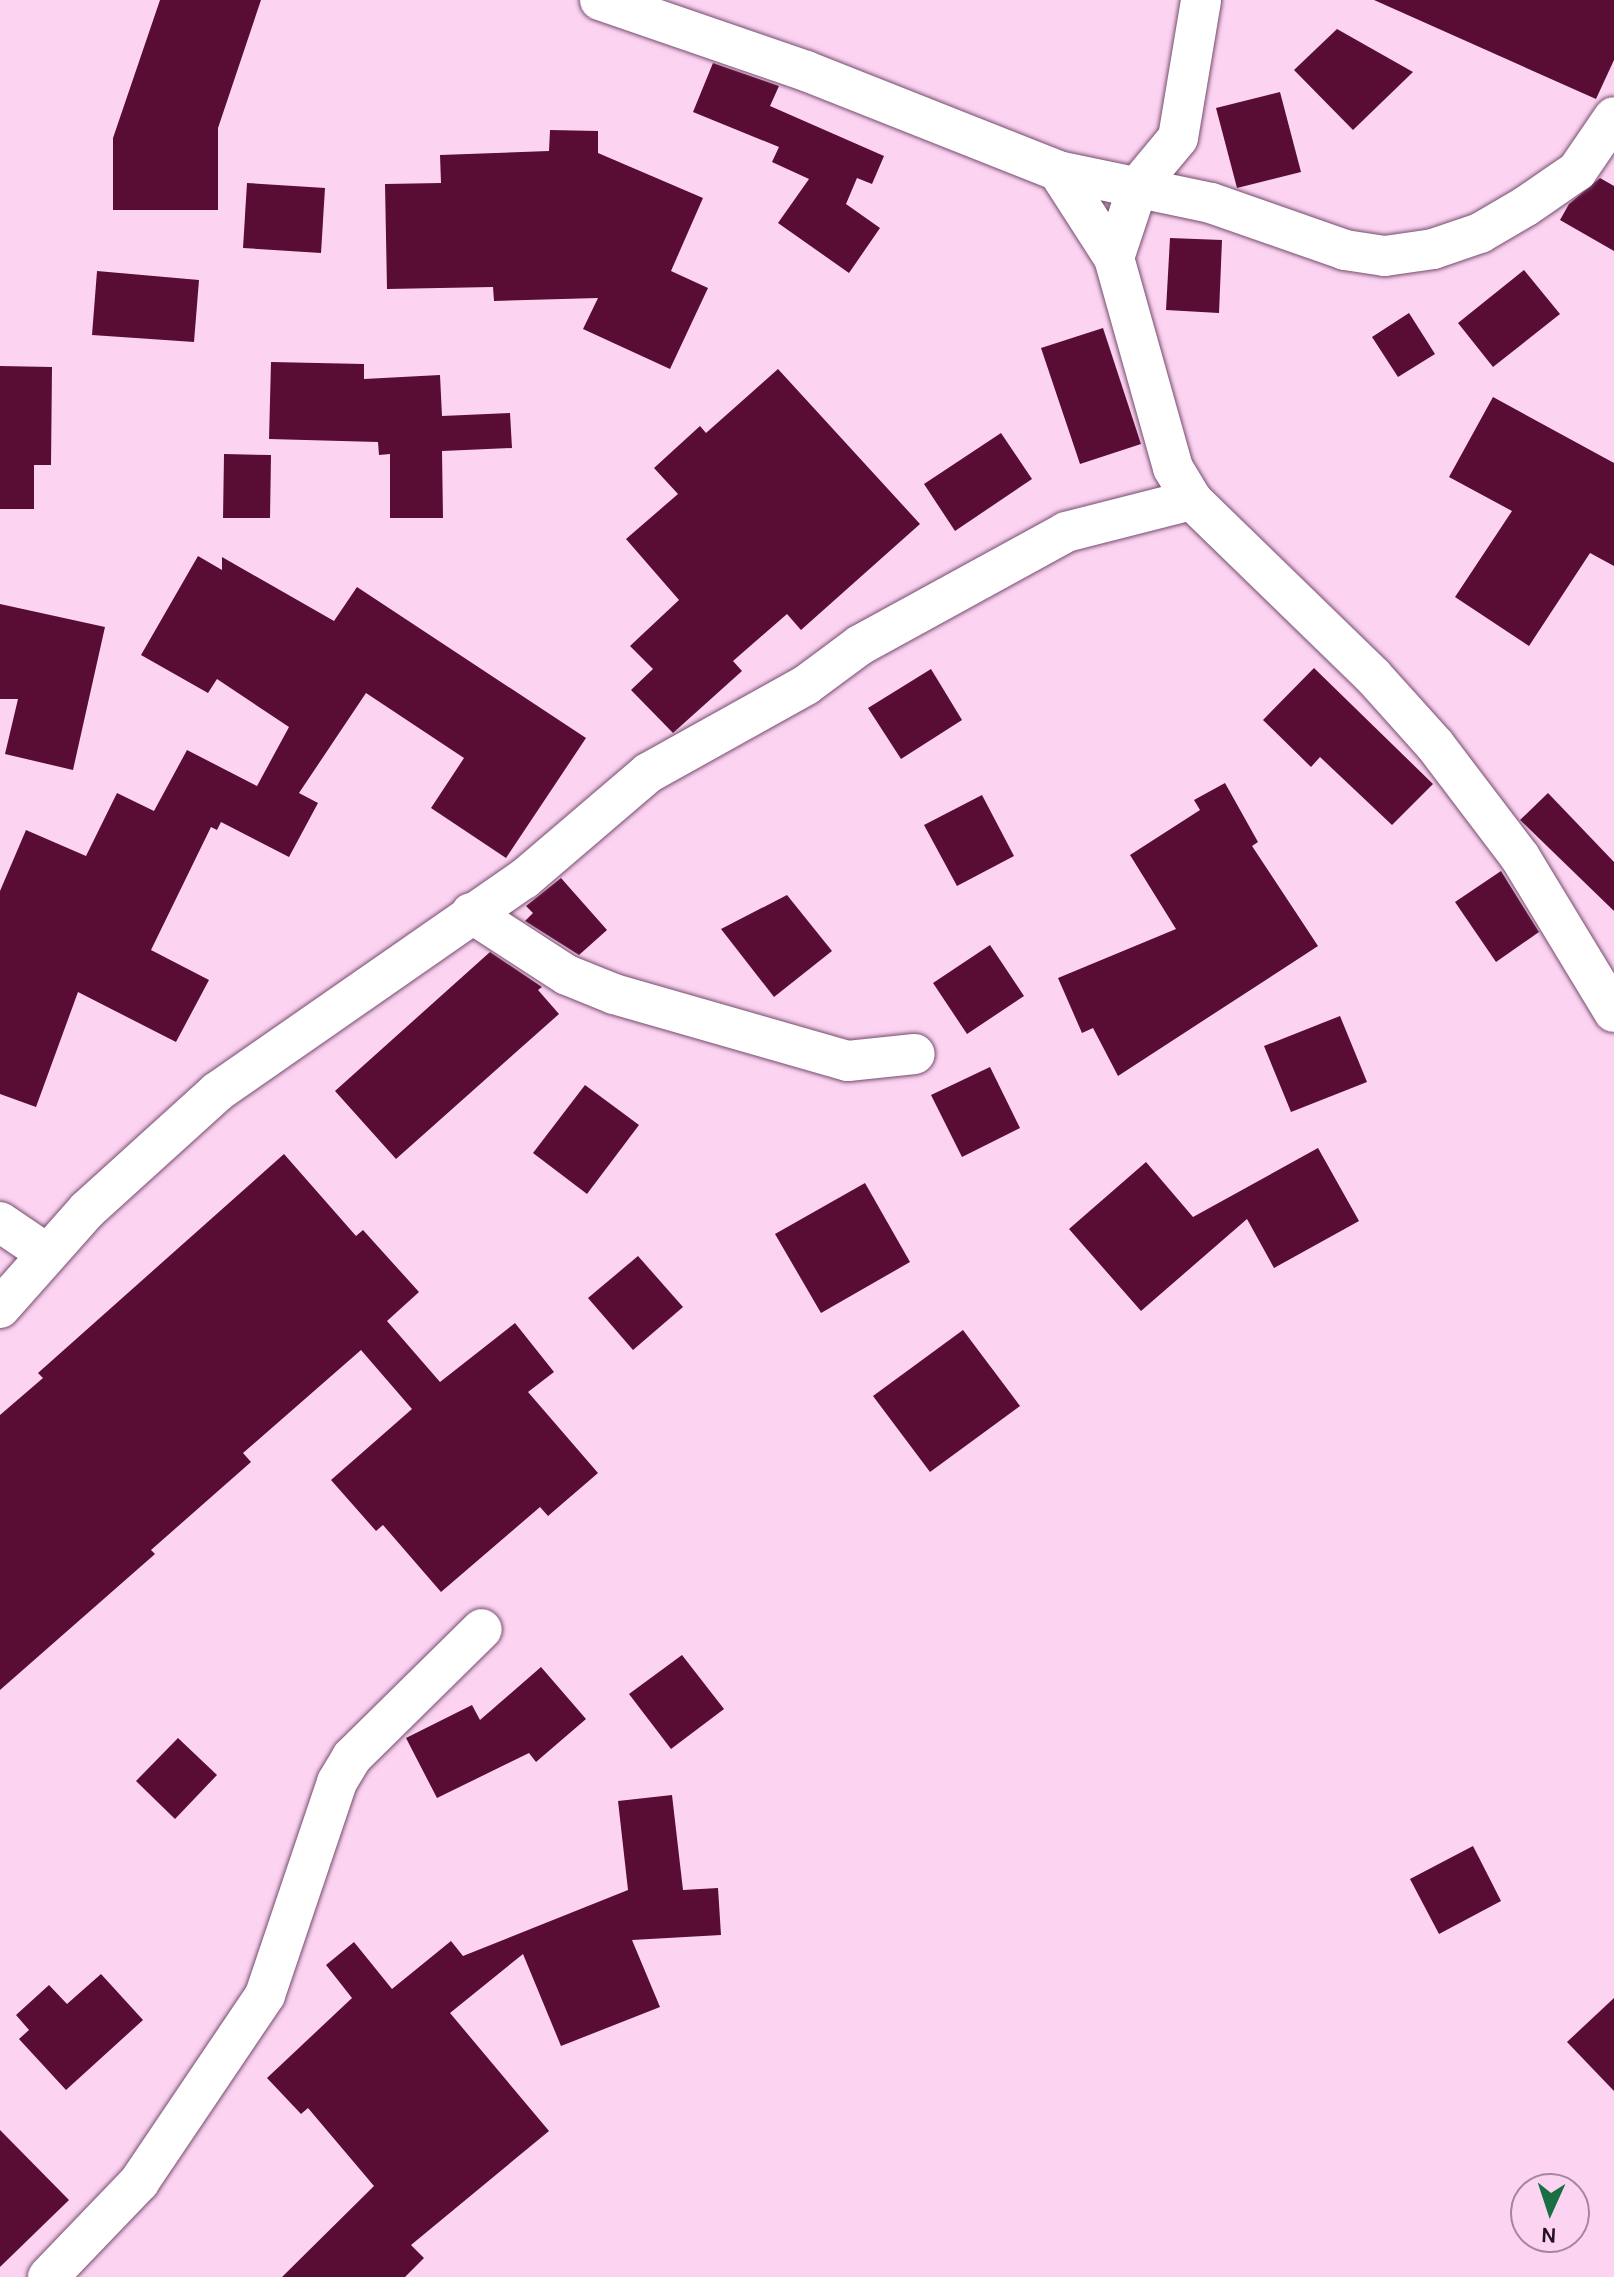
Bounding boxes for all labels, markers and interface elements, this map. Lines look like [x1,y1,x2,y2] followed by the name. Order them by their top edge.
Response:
[1510,2173,1590,2253] north arrow
[1540,2222,1557,2248] text: N

